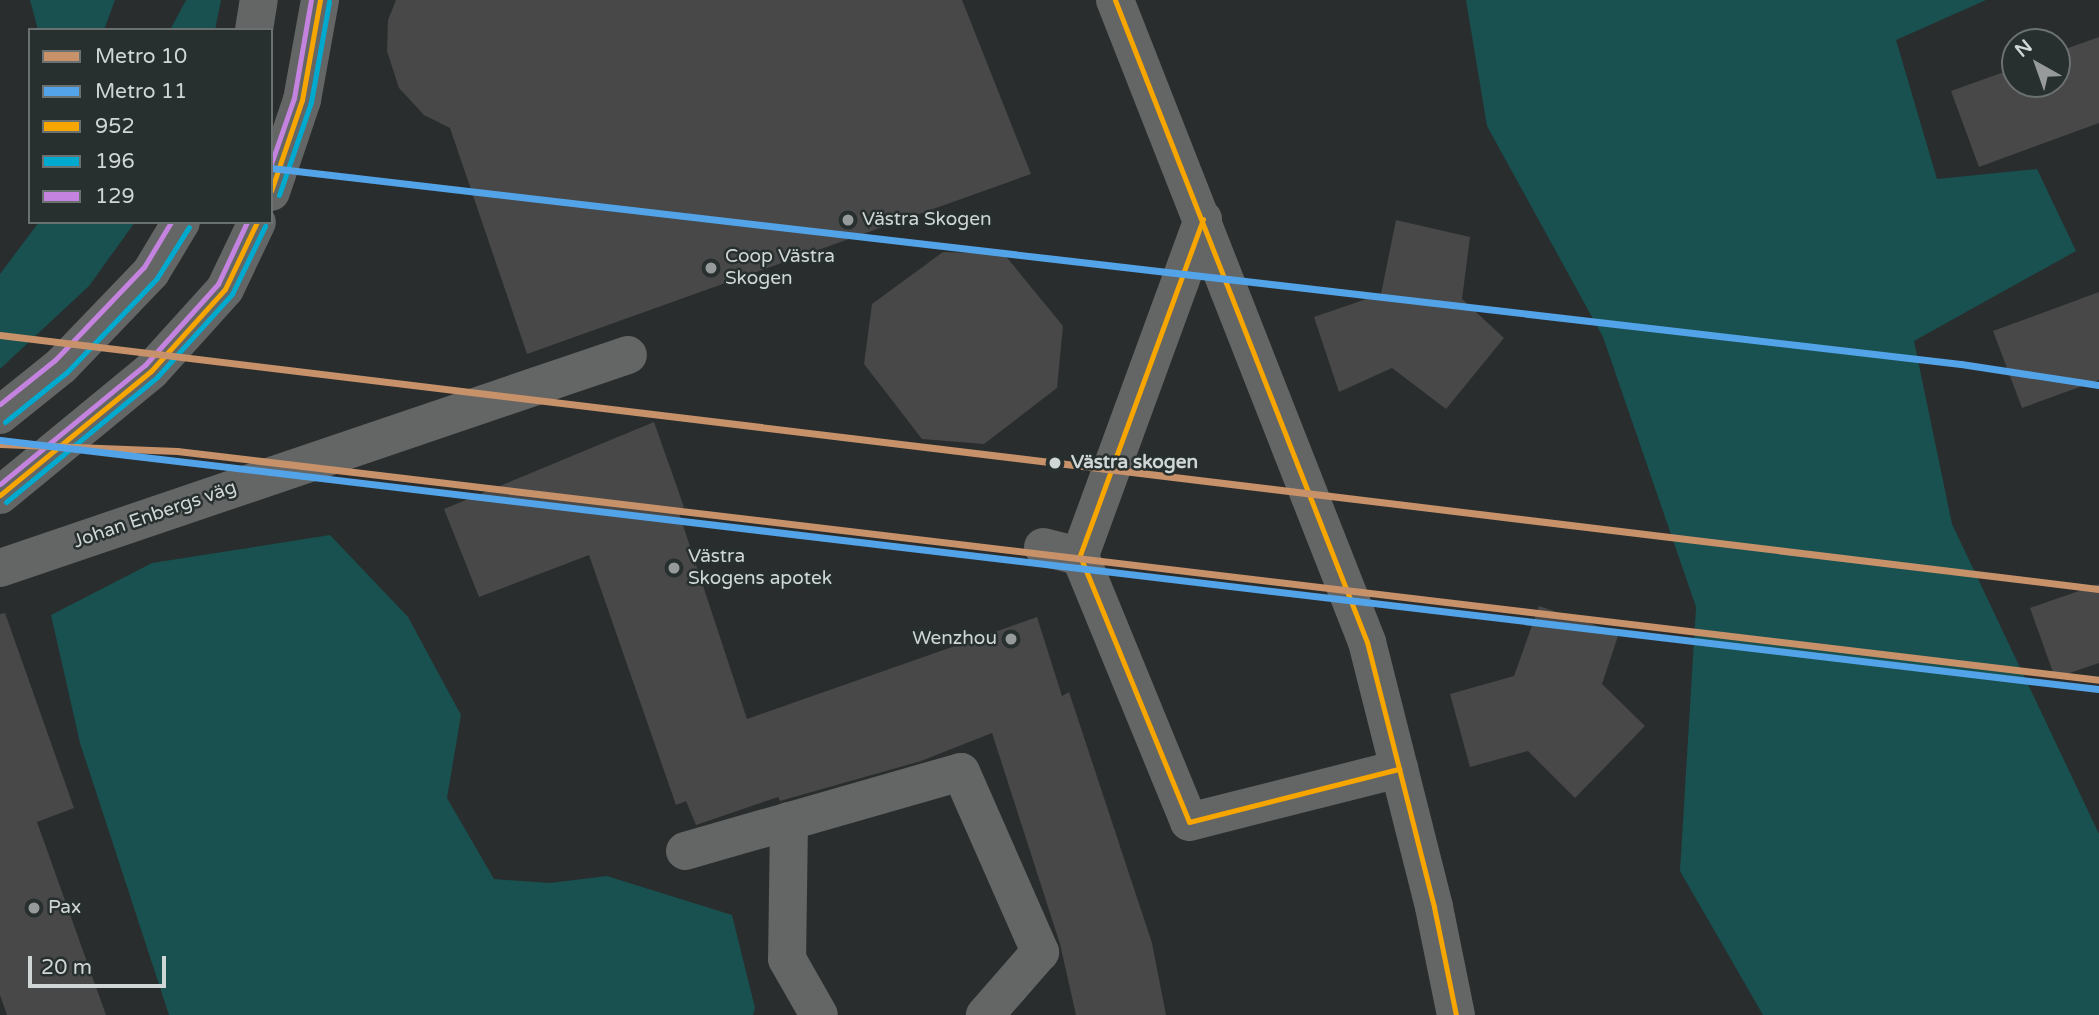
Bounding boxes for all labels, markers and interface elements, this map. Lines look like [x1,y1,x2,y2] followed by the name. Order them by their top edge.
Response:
[28,28,273,224] legend
[2001,28,2071,98] north arrow
[2011,35,2037,62] text: N
[95,44,187,69] text: Metro 10
[95,79,187,104] text: Metro 11
[95,114,135,139] text: 952
[95,149,135,174] text: 196
[95,184,135,209] text: 129
[862,209,992,231] place label: Västra Skogen
[840,212,856,228] marker: Västra Skogen
[725,246,835,290] place label: Coop Västra Skogen
[703,260,719,276] marker: Coop Västra Skogen
[1071,452,1198,474] place label: Västra skogen
[1045,453,1065,473] marker: Västra skogen
[70,476,240,554] street label: Johan Enbergs väg
[688,546,832,590] place label: Västra Skogens apotek
[666,560,682,576] marker: Västra Skogens apotek
[912,628,997,650] place label: Wenzhou
[1003,631,1019,647] marker: Wenzhou
[48,897,81,919] place label: Pax
[26,900,42,916] marker: Pax
[32,942,170,986] scale bar
[41,955,92,980] text: 20 m

